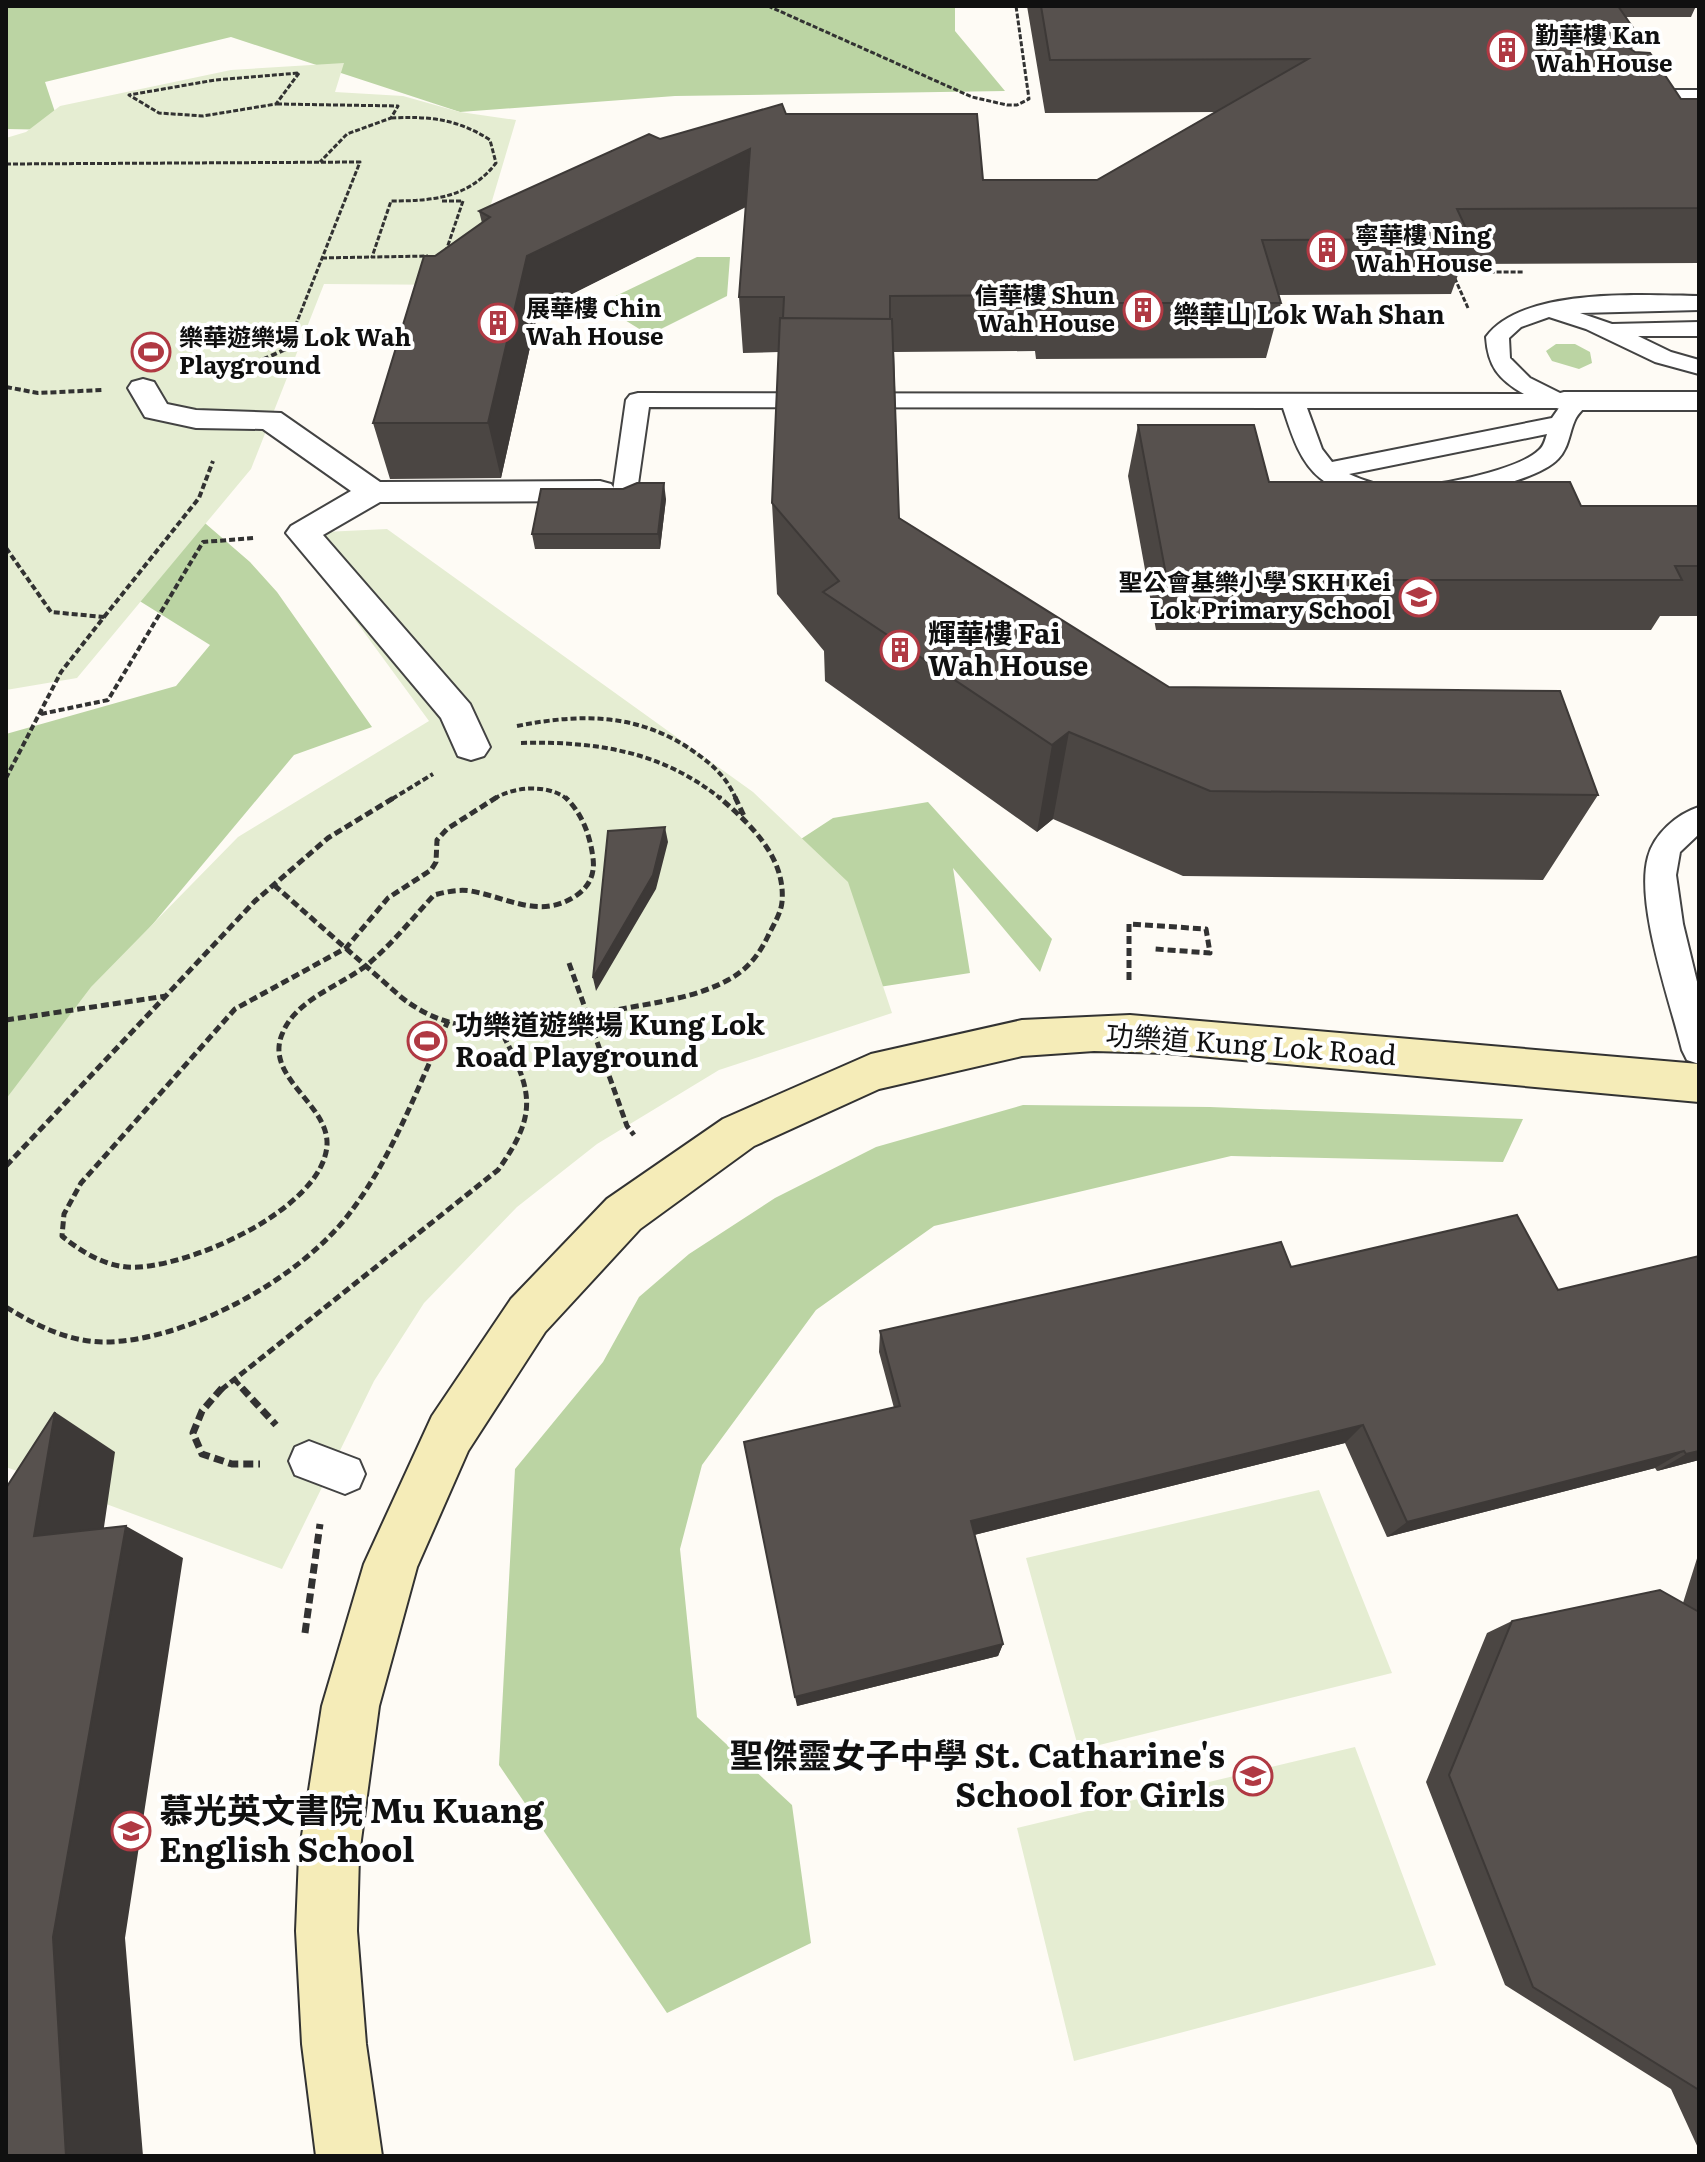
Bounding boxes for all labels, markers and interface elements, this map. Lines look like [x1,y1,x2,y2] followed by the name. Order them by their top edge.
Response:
[1535,16,1672,79] place label: 勤華樓 Kan Wah House
[1486,29,1528,71] building icon: 勤華樓 Kan Wah House
[1355,216,1492,279] place label: 寧華樓 Ning Wah House
[1306,229,1348,271] building icon: 寧華樓 Ning Wah House
[975,276,1115,339] place label: 信華樓 Shun Wah House
[526,289,663,352] place label: 展華樓 Chin Wah House
[1122,289,1164,331] building icon: 信華樓 Shun Wah House
[1173,293,1445,332] district label: 樂華山 Lok Wah Shan
[477,302,519,344] building icon: 展華樓 Chin Wah House
[179,318,411,381] place label: 樂華遊樂場 Lok Wah Playground
[130,331,172,373] sports icon: 樂華遊樂場 Lok Wah Playground
[1119,563,1391,626] place label: 聖公會基樂小學 SKH Kei Lok Primary School
[1398,576,1440,618] school or university icon: 聖公會基樂小學 SKH Kei Lok Primary School
[928,611,1089,685] place label: 輝華樓 Fai Wah House
[879,629,921,671] building icon: 輝華樓 Fai Wah House
[455,1002,765,1076] place label: 功樂道遊樂場 Kung Lok Road Playground
[1104,1012,1398,1074] street label: 功樂道 Kung Lok Road
[406,1020,448,1062] sports icon: 功樂道遊樂場 Kung Lok Road Playground
[730,1728,1225,1817] place label: 聖傑靈女子中學 St. Catharine's School for Girls
[1232,1755,1274,1797] school or university icon: 聖傑靈女子中學 St. Catharine's School for Girls
[159,1783,544,1872] place label: 慕光英文書院 Mu Kuang English School
[110,1810,152,1852] school or university icon: 慕光英文書院 Mu Kuang English School

